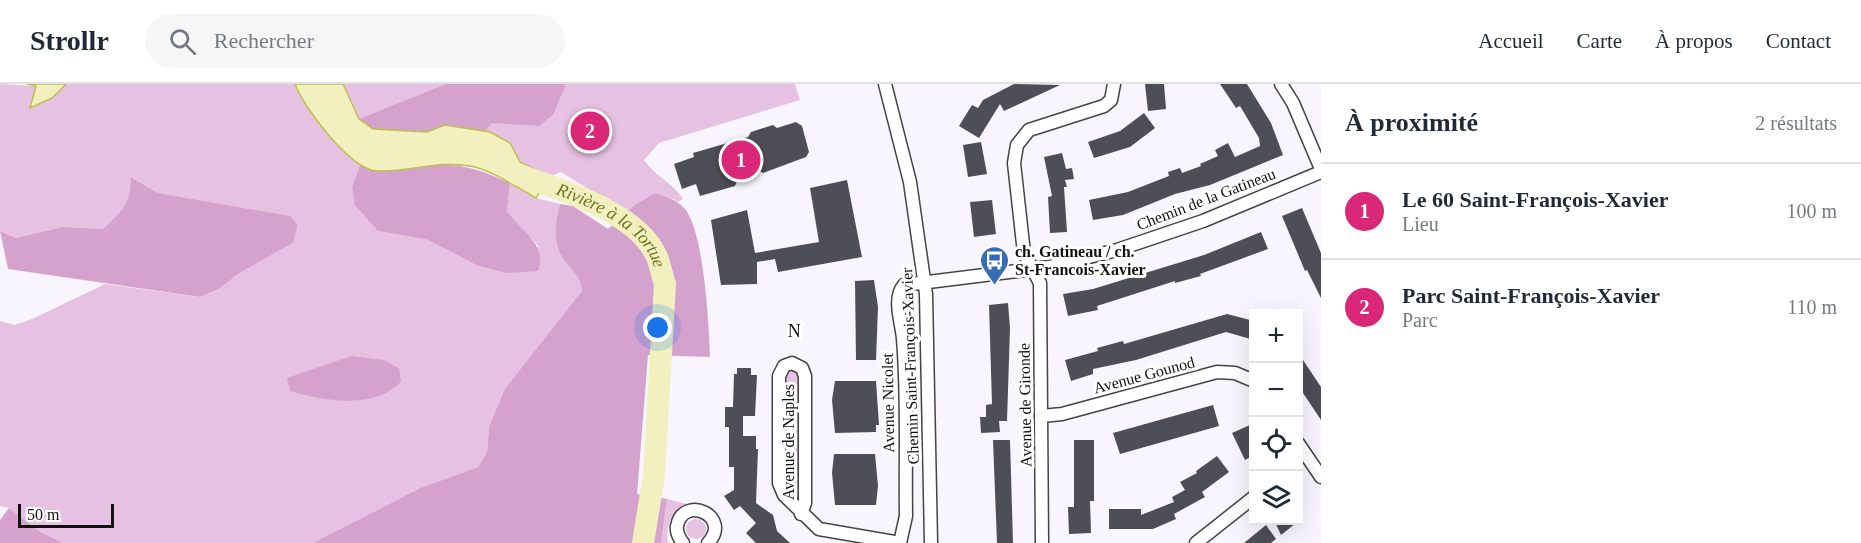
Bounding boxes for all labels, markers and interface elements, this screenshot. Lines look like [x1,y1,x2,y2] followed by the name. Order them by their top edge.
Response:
[145,14,565,68] search box
[30,25,109,56] text: Strollr
[166,25,199,58] icon: search
[214,28,314,53] text: Rechercher
[1478,29,1544,53] text: Accueil
[1577,29,1622,53] text: Carte
[1655,29,1733,53] text: À propos
[1766,29,1831,53] text: Contact
[570,108,610,154] pin: 2
[1345,108,1478,137] text: À proximité
[1755,112,1837,134] text: 2 résultats
[722,138,760,182] pin: 1
[1134,165,1278,233] street label: Chemin de la Gatineau
[553,179,670,270] water label: Rivière à la Tortue
[1402,187,1668,212] text: Le 60 Saint-François-Xavier
[1360,200,1370,222] text: 1
[1786,200,1837,222] text: 100 m
[1402,213,1439,235] text: Lieu
[1015,243,1146,278] place label: ch. Gatineau / ch. St-Francois-Xavier
[978,244,1010,286] bus stop icon: ch. Gatineau / ch. St-Francois-Xavier
[898,267,923,465] street label: Chemin Saint-François-Xavier
[1402,283,1660,308] text: Parc Saint-François-Xavier
[1360,296,1370,318] text: 2
[1787,296,1837,318] text: 110 m
[1249,309,1303,525] map controls
[1249,309,1303,363] button: +
[1402,309,1438,331] text: Parc
[643,313,672,342] your location
[788,321,802,341] district label: N
[1015,343,1035,467] street label: Avenue de Gironde
[879,352,897,453] street label: Avenue Nicolet
[1092,353,1196,397] street label: Avenue Gounod
[1249,363,1303,417] button: −
[780,384,798,500] street label: Avenue de Naples
[1249,417,1303,471] button: locate
[1249,471,1303,525] button: layers
[18,501,114,528] scale bar
[27,506,59,523] text: 50 m

